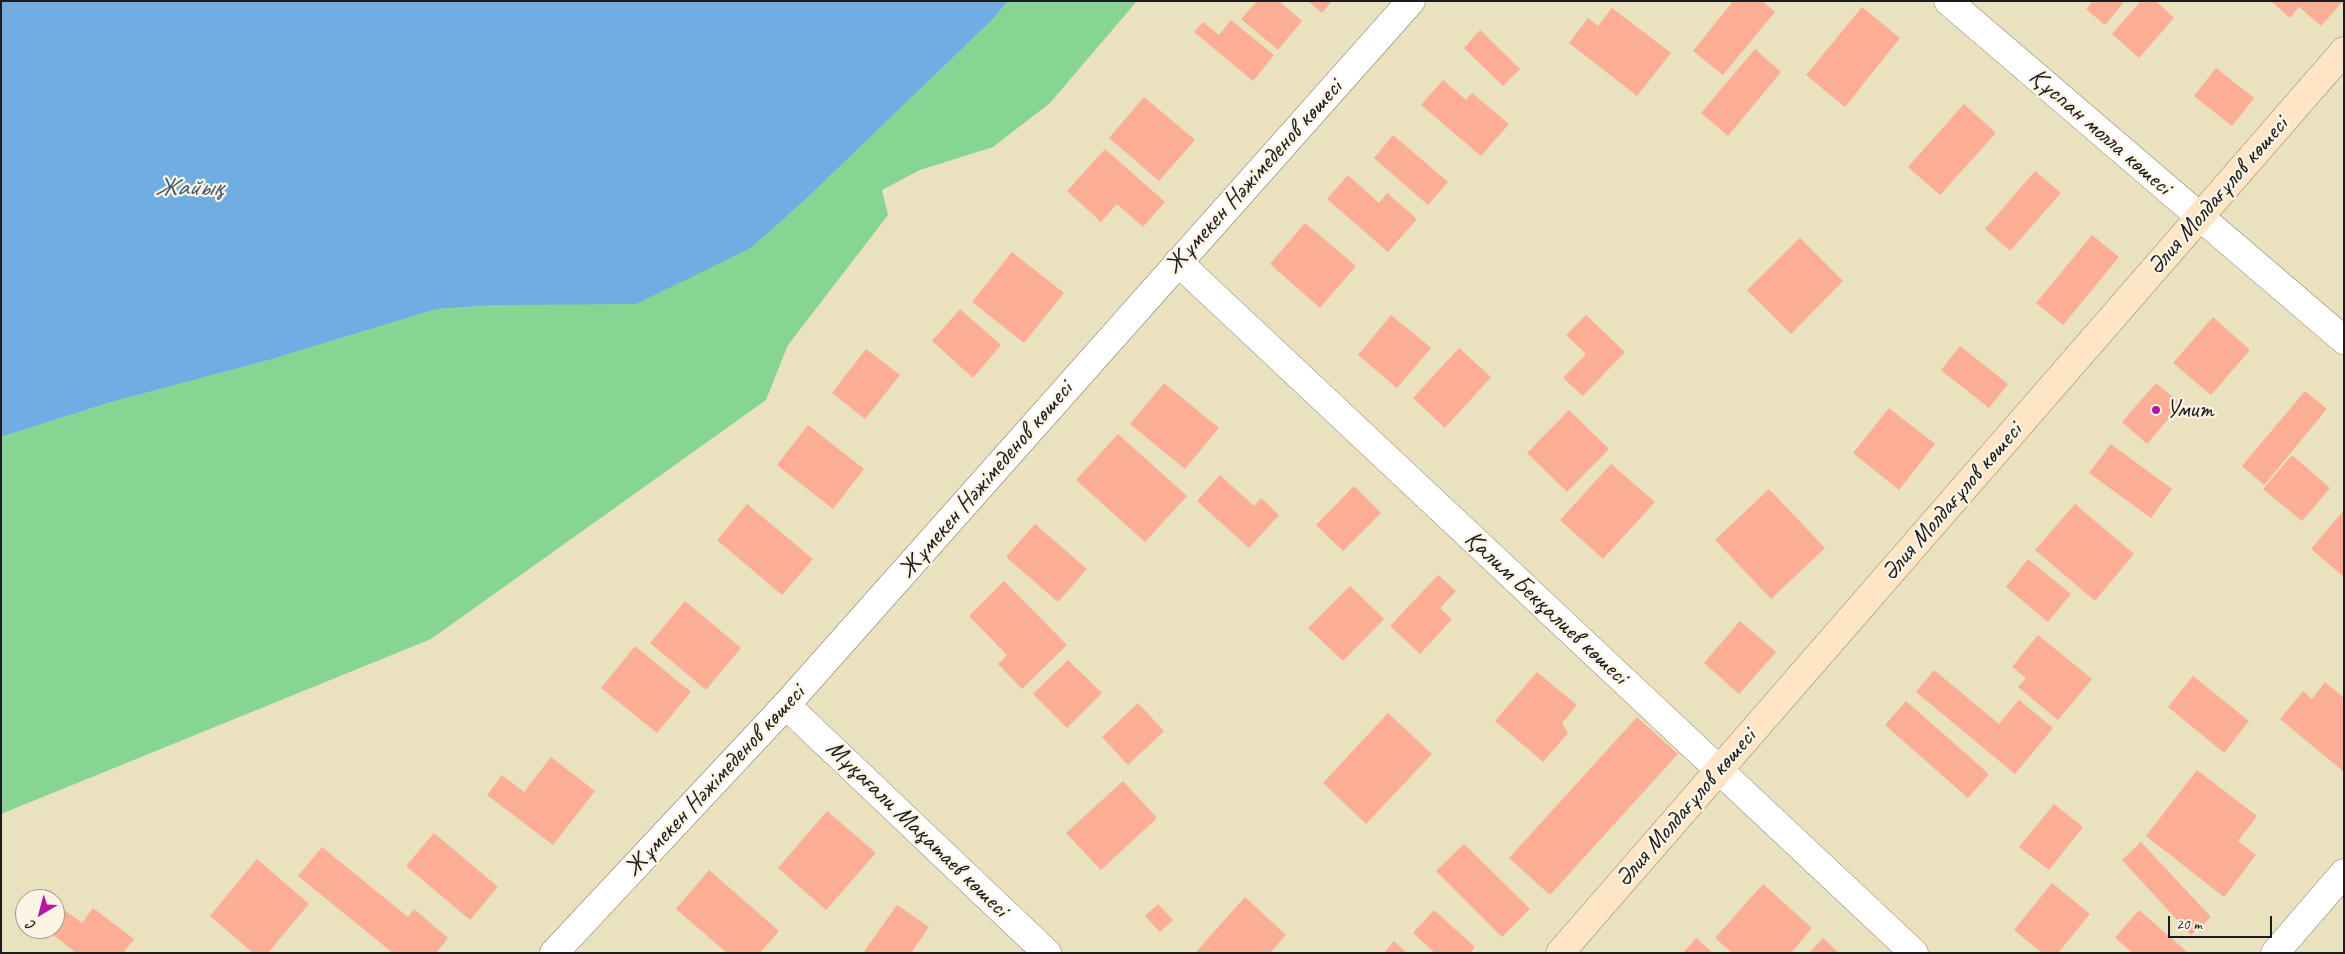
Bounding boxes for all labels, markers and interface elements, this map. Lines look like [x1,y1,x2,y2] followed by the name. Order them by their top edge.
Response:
[2023,62,2177,202] street label: Құспан молла көшесі
[1159,74,1349,280] street label: Жұмекен Нәжімеденов көшесі
[2141,111,2295,281] street label: Әлия Молдағұлов көшесі
[155,172,223,204] water label: Жайық
[892,375,1080,585] street label: Жұмекен Нәжімеденов көшесі
[2166,395,2214,425] place label: Умит
[2150,404,2162,416] marker: Умит
[1875,417,2029,587] street label: Әлия Молдағұлов көшесі
[1458,525,1634,691] street label: Қалим Бекқалиев көшесі
[618,679,812,883] street label: Жұмекен Нәжімеденов көшесі
[1609,723,1763,893] street label: Әлия Молдағұлов көшесі
[819,734,1015,924] street label: Мұқағали Мақатаев көшесі
[15,889,65,939] north arrow
[2170,906,2274,938] scale bar
[2176,915,2202,934] text: 20 m
[23,917,39,934] text: С

